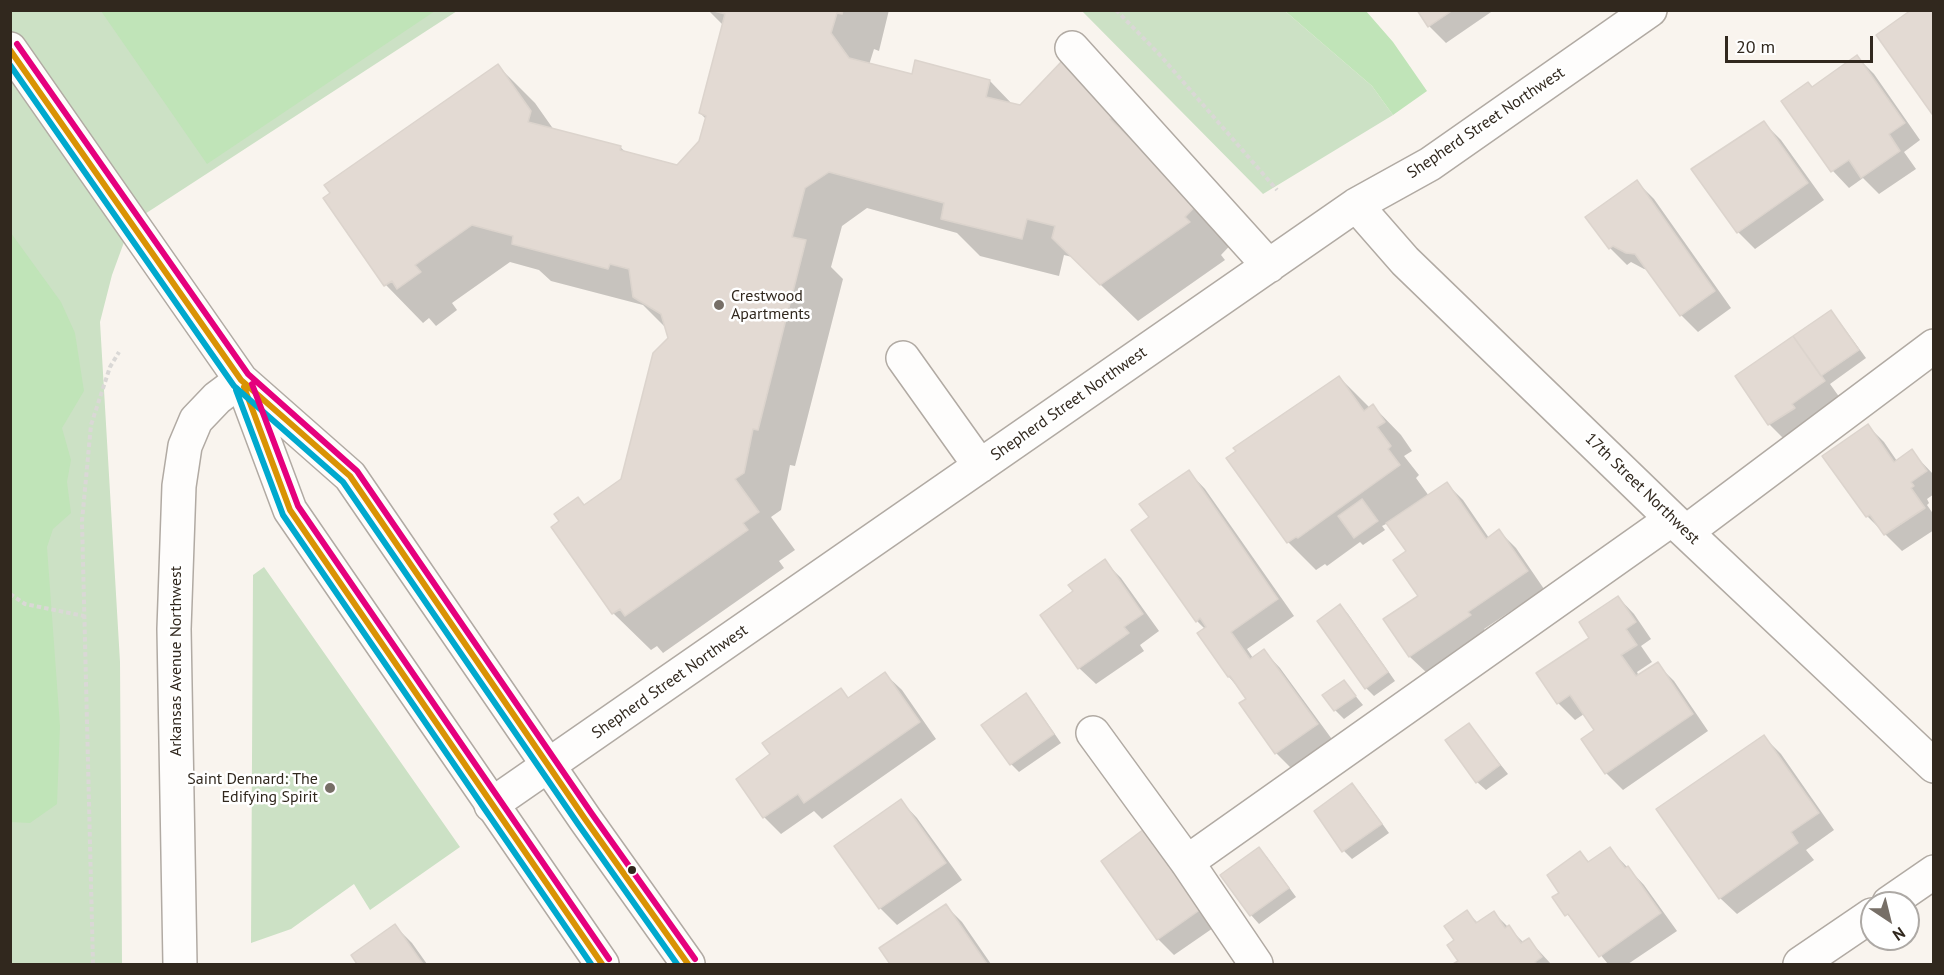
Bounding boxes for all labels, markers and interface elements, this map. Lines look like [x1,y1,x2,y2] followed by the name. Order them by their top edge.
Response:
[1728,24,1876,62] scale bar
[1736,35,1775,58] text: 20 m
[1404,63,1568,183] street label: Shepherd Street Northwest
[731,286,810,324] place label: Crestwood Apartments
[712,298,726,312] marker: Crestwood Apartments
[987,343,1151,465] street label: Shepherd Street Northwest
[1581,429,1703,549] street label: 17th Street Northwest
[166,566,186,756] street label: Arkansas Avenue Northwest
[588,621,752,743] street label: Shepherd Street Northwest
[187,769,318,807] place label: Saint Dennard: The Edifying Spirit
[323,781,337,795] marker: Saint Dennard: The Edifying Spirit
[626,864,638,876] unlabelled marker
[1860,891,1920,951] north arrow
[1889,923,1909,945] text: N

